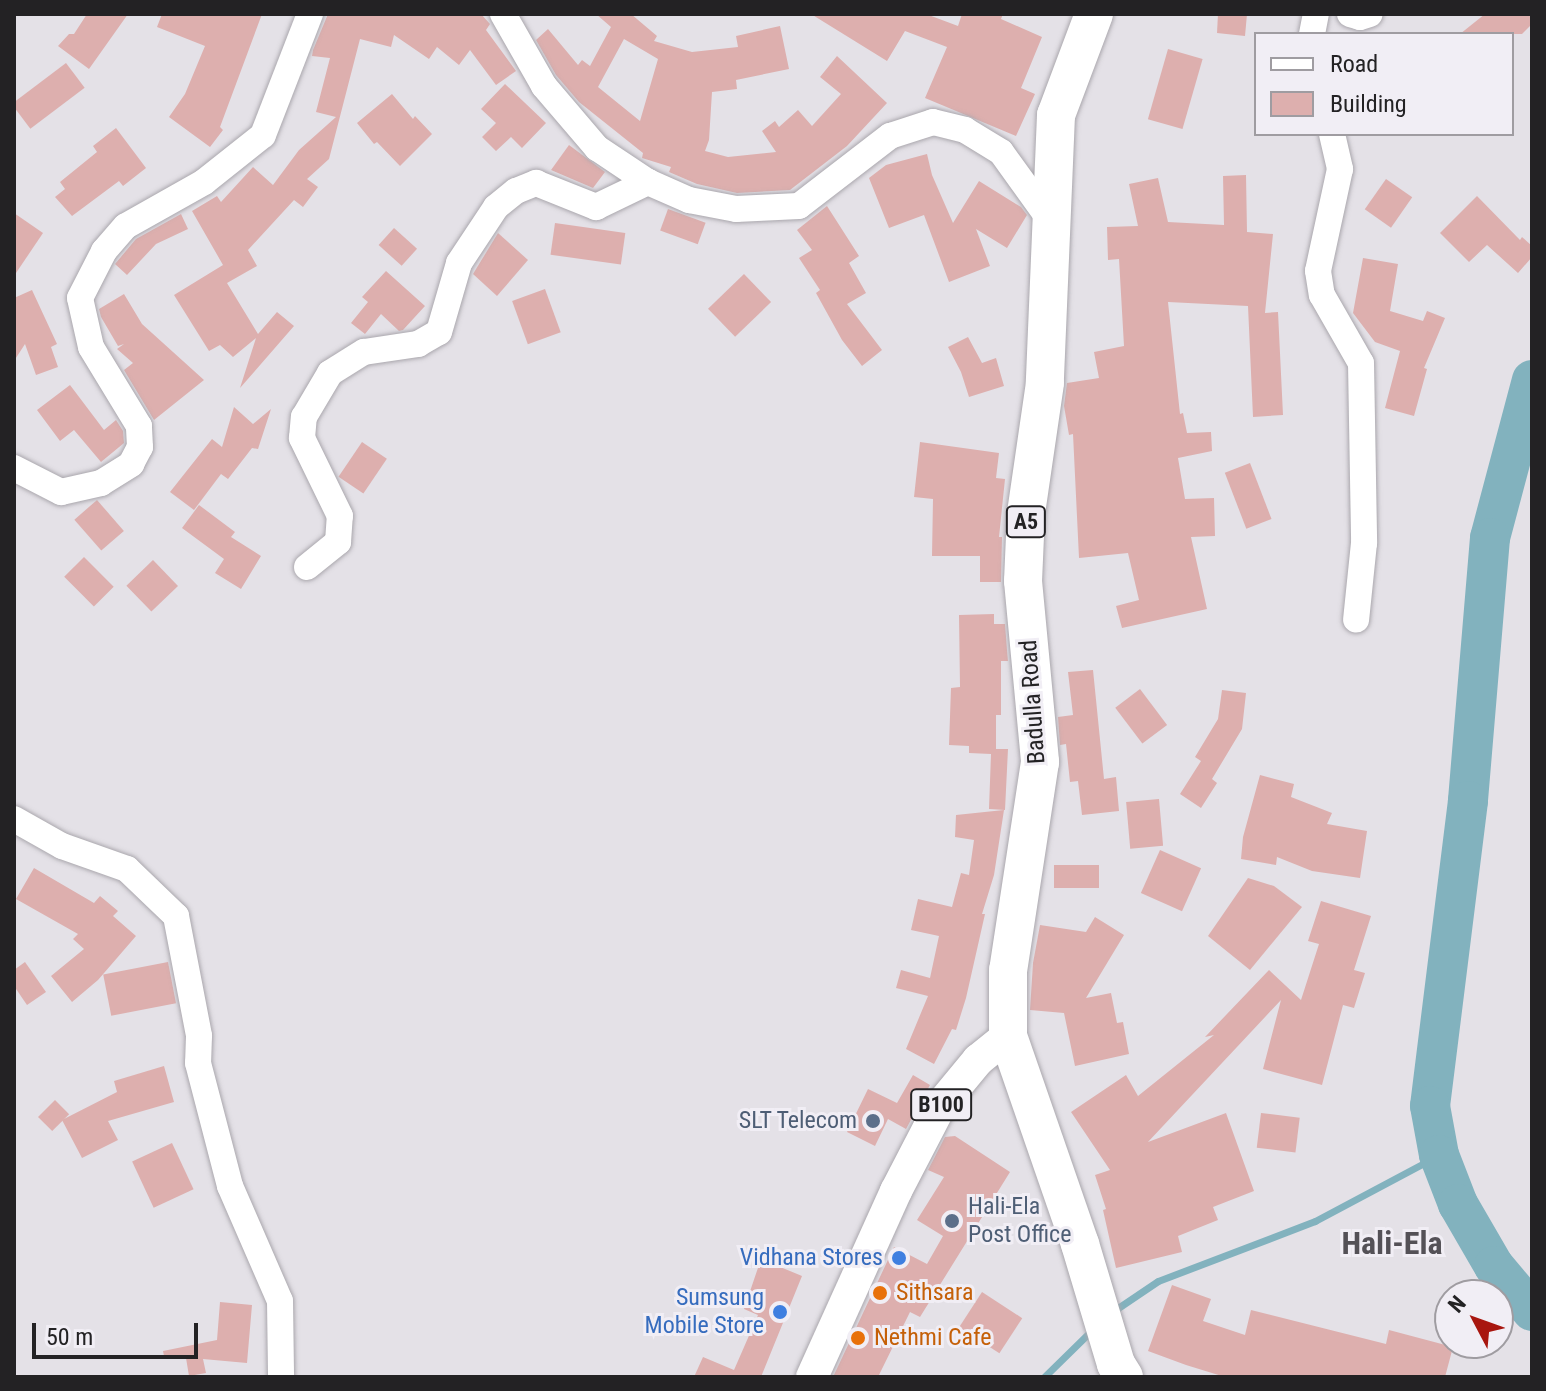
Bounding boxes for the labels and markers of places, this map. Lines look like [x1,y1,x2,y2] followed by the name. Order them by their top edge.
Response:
[738,1107,857,1135] place label: SLT Telecom
[864,1112,882,1130] marker: SLT Telecom
[968,1193,1071,1249] place label: Hali-Ela Post Office
[943,1212,961,1230] marker: Hali-Ela Post Office
[740,1244,883,1272] place label: Vidhana Stores
[890,1249,908,1267] marker: Vidhana Stores
[896,1279,973,1307] place label: Sithsara
[645,1284,764,1340] place label: Sumsung Mobile Store
[871,1284,889,1302] marker: Sithsara
[771,1303,789,1321] marker: Sumsung Mobile Store
[874,1324,992,1352] place label: Nethmi Cafe
[849,1329,867,1347] marker: Nethmi Cafe

